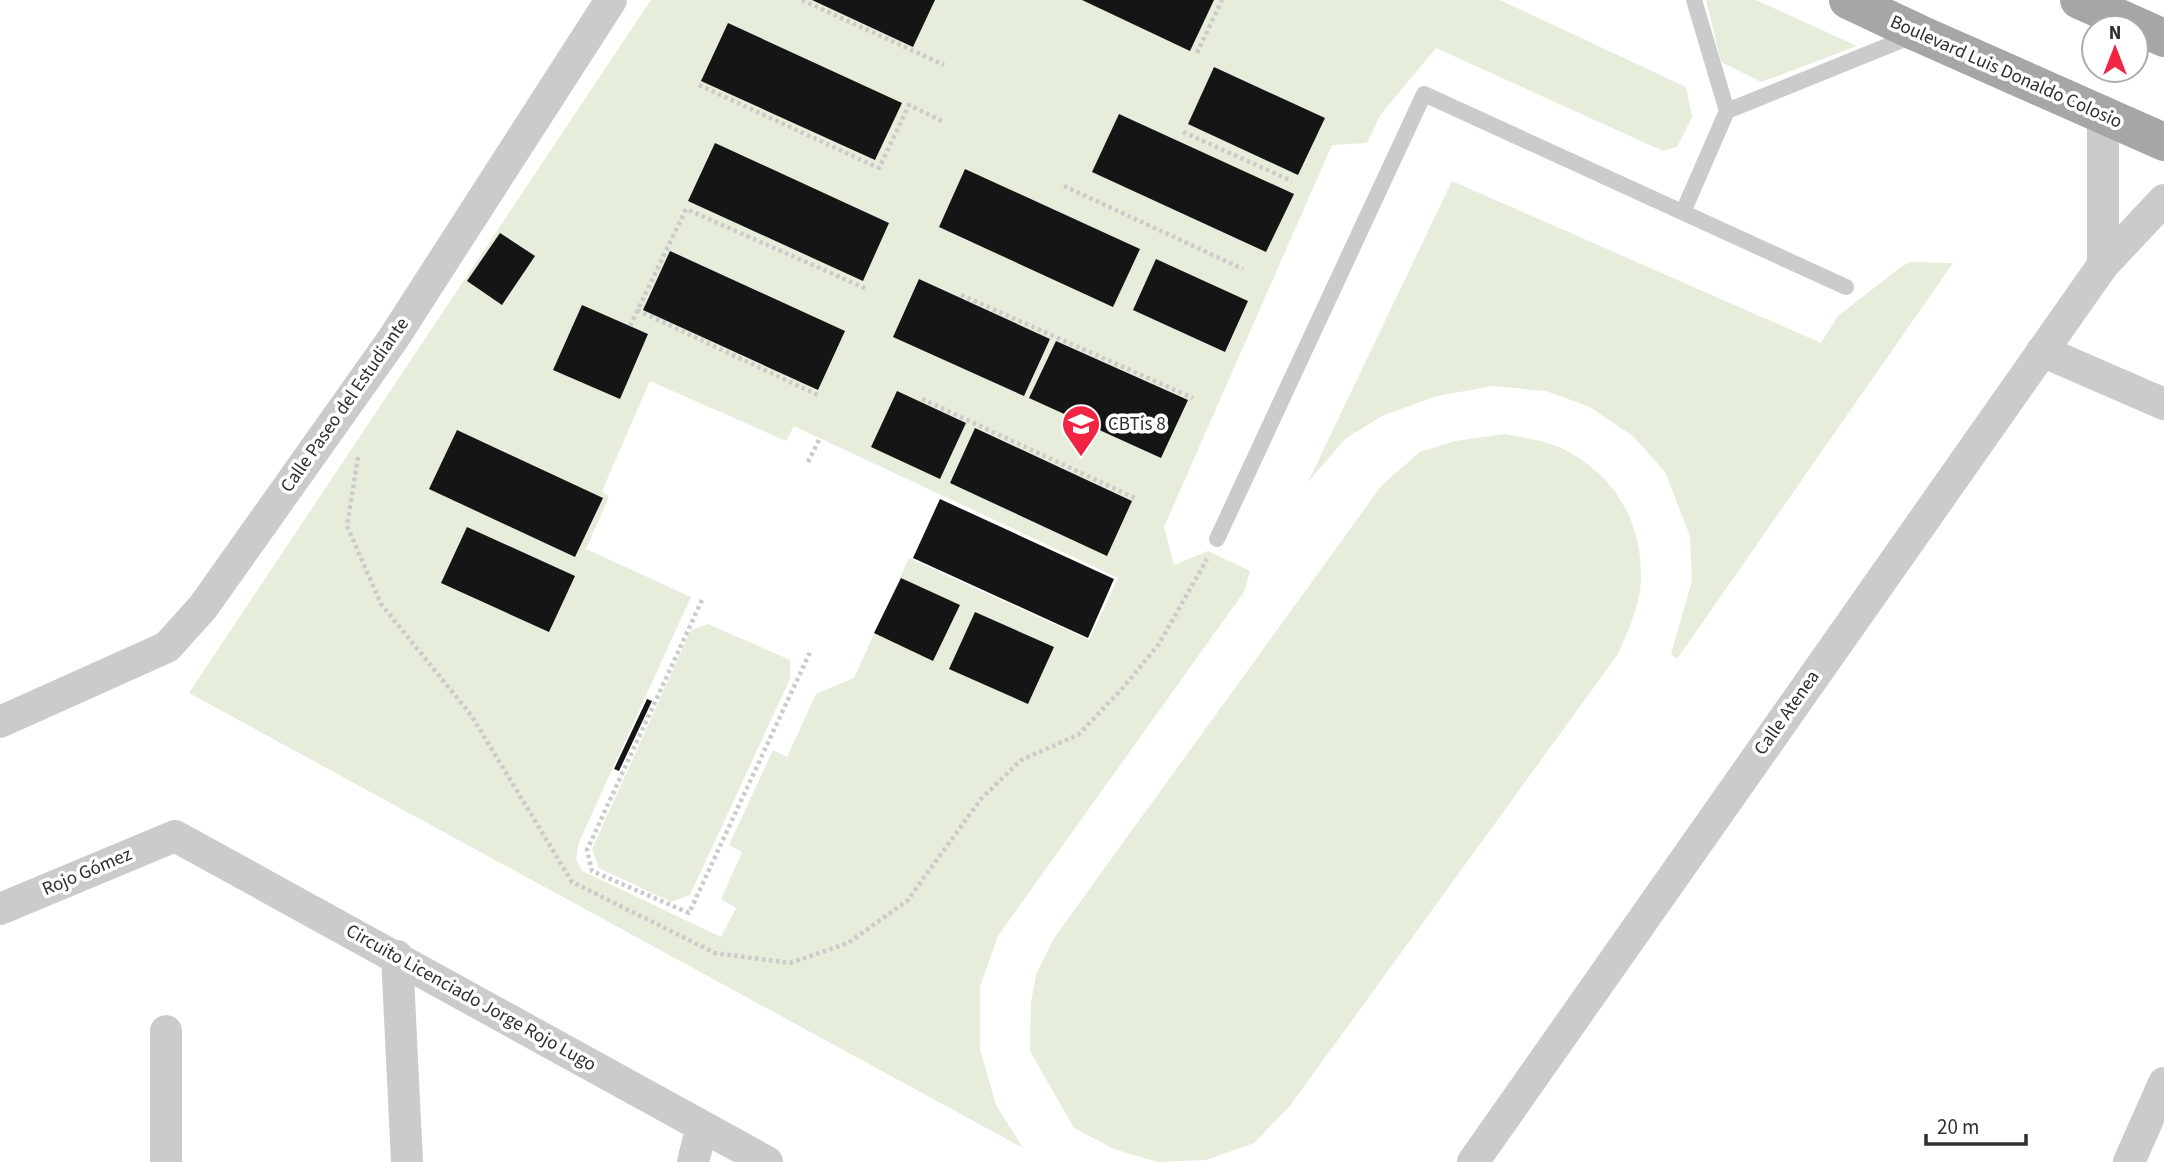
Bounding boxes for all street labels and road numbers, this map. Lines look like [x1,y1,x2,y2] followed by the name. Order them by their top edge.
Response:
[1886,9,2126,135] street label: Boulevard Luis Donaldo Colosio
[274,312,416,498] street label: Calle Paseo del Estudiante
[1748,665,1826,761] street label: Calle Atenea
[38,841,136,903] street label: Rojo Gómez
[341,918,601,1078] street label: Circuito Licenciado Jorge Rojo Lugo

